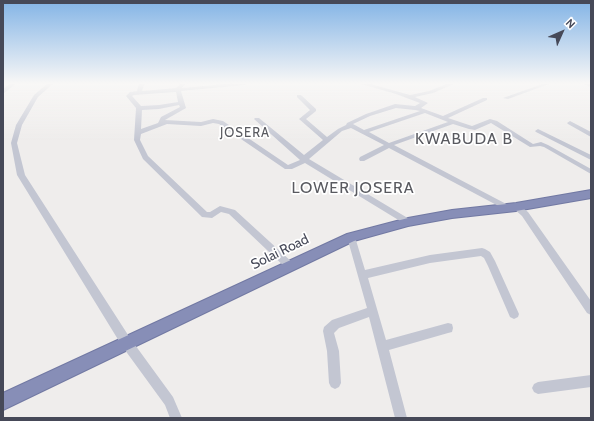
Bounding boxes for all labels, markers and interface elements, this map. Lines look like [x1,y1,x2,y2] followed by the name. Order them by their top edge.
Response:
[542,12,582,52] north arrow
[563,16,578,31] text: N
[220,125,270,141] district label: JOSERA
[415,129,513,149] district label: KWABUDA B
[291,178,415,198] district label: LOWER JOSERA
[248,231,312,273] street label: Solai Road

